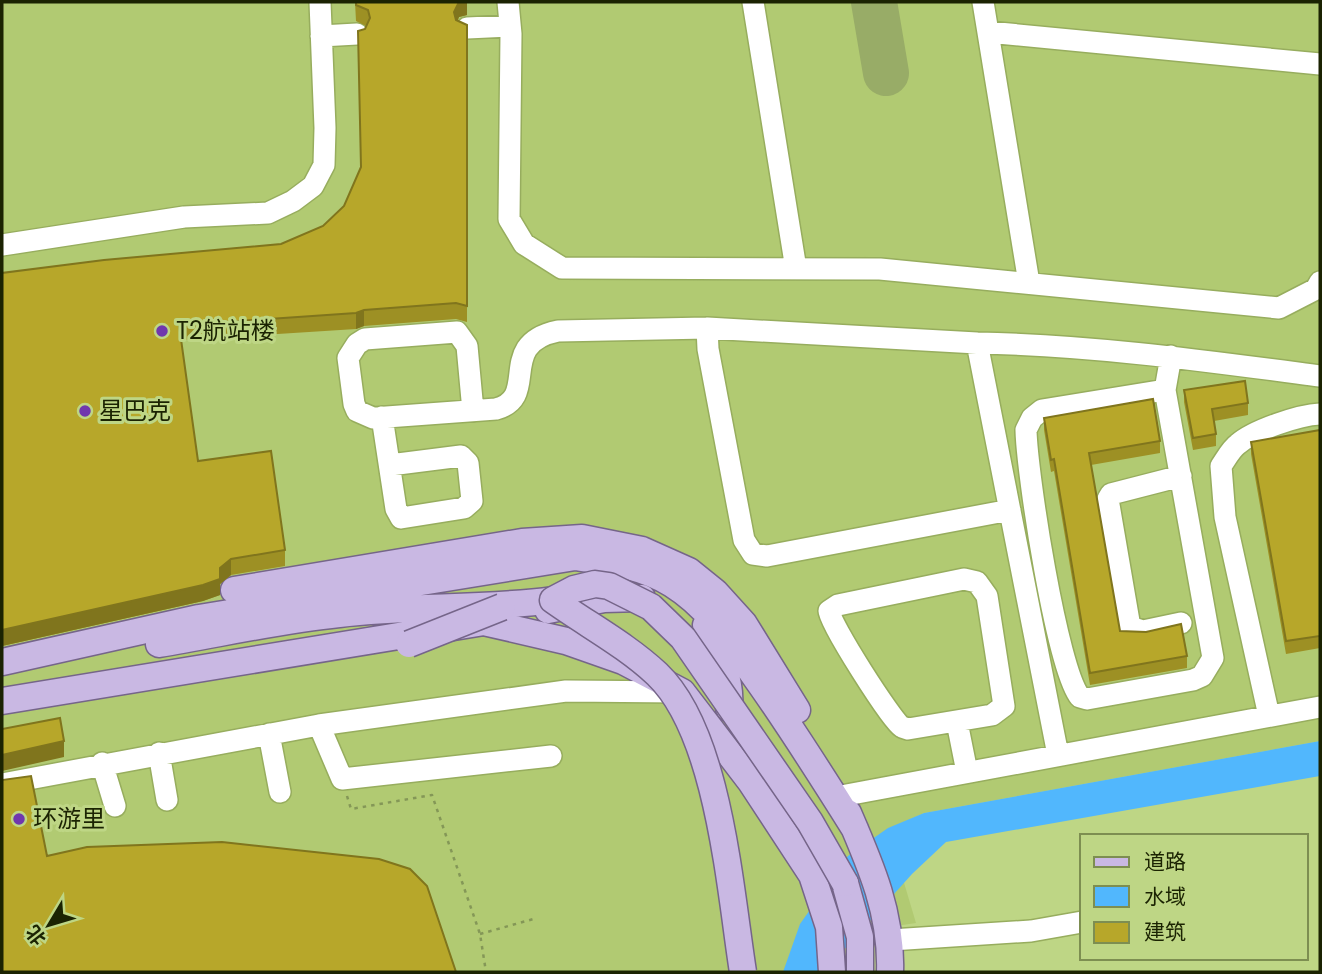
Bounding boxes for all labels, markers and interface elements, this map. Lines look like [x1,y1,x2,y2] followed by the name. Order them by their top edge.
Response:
[176,314,275,347] place label: T2航站楼
[154,323,170,339] marker: T2航站楼
[99,394,171,427] place label: 星巴克
[77,403,93,419] marker: 星巴克
[33,802,105,835] place label: 环游里
[11,811,27,827] marker: 环游里
[1080,834,1308,960] legend
[1144,847,1186,876] text: 道路
[1144,882,1186,911] text: 水域
[14,890,84,960] north arrow
[1144,917,1186,946] text: 建筑
[20,919,52,951] text: 北

